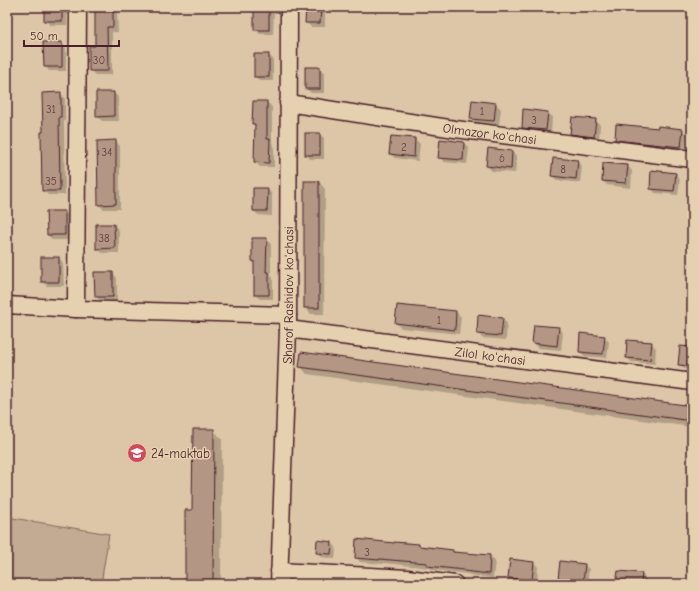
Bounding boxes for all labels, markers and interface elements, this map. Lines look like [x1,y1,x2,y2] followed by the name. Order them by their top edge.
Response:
[24,22,119,48] scale bar
[30,29,58,43] text: 50 m
[93,54,105,67] house number: 30
[46,103,56,116] house number: 31
[480,105,484,118] house number: 1
[531,114,537,127] house number: 3
[442,120,537,147] street label: Olmazor ko'chasi
[401,141,407,154] house number: 2
[102,146,112,159] house number: 34
[499,152,505,165] house number: 6
[560,163,566,176] house number: 8
[45,175,57,188] house number: 35
[279,226,296,364] street label: Sharof Rashidov ko'chasi
[98,232,110,245] house number: 38
[437,314,441,327] house number: 1
[454,343,527,368] street label: Zilol ko'chasi
[126,442,148,464] school or university icon: 24-maktab
[151,446,210,461] place label: 24-maktab
[364,546,370,559] house number: 3

